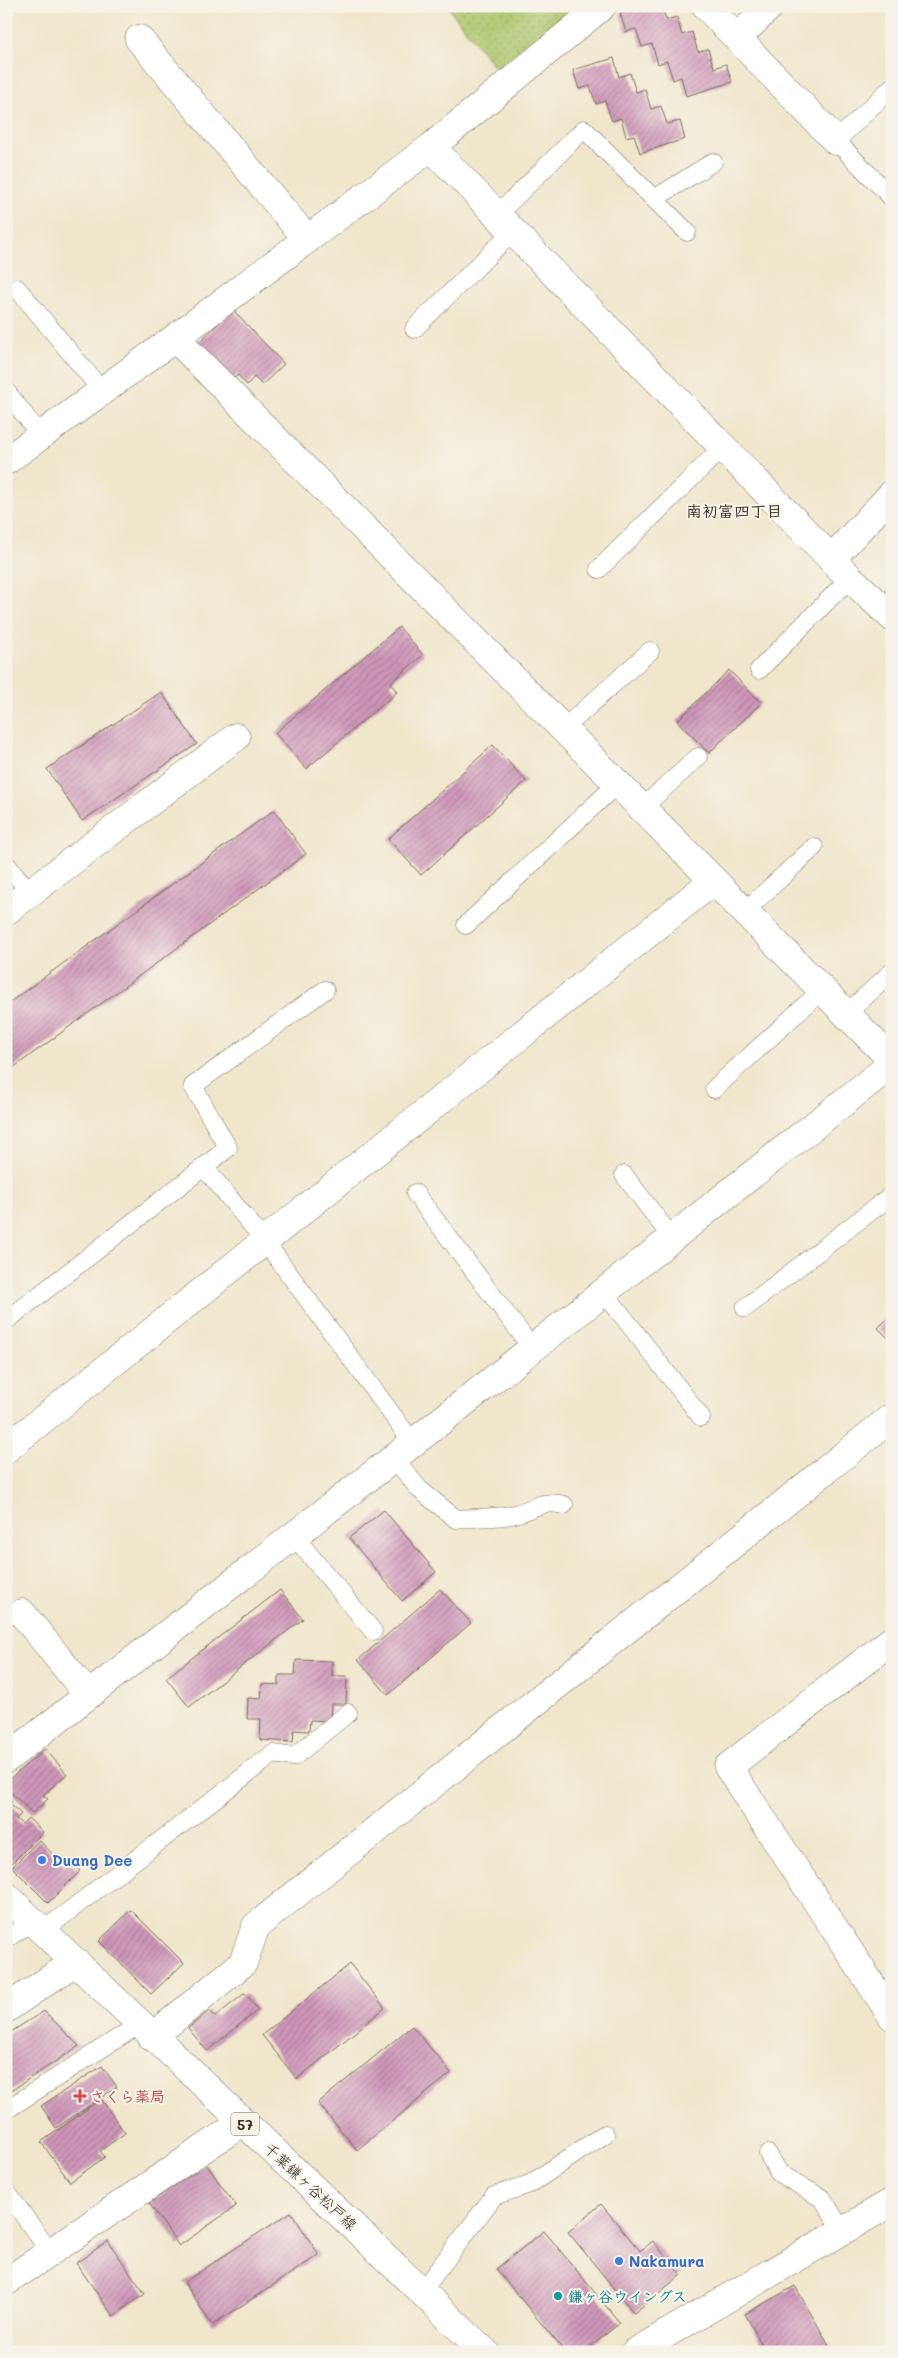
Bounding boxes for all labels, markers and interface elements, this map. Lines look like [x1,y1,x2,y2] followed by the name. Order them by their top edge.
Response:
[686,500,782,521] district label: 南初富四丁目
[52,1850,132,1870] place label: Duang Dee
[36,1854,48,1866] marker: Duang Dee
[90,2086,165,2106] place label: さくら薬局
[74,2090,86,2102] marker: さくら薬局
[231,2112,259,2136] road number: 57
[260,2138,362,2234] street label: 千葉鎌ヶ谷松戸線
[629,2251,704,2271] place label: Nakamura
[613,2255,625,2267] marker: Nakamura
[568,2286,687,2306] place label: 鎌ヶ谷ウイングス
[552,2290,564,2302] marker: 鎌ヶ谷ウイングス

